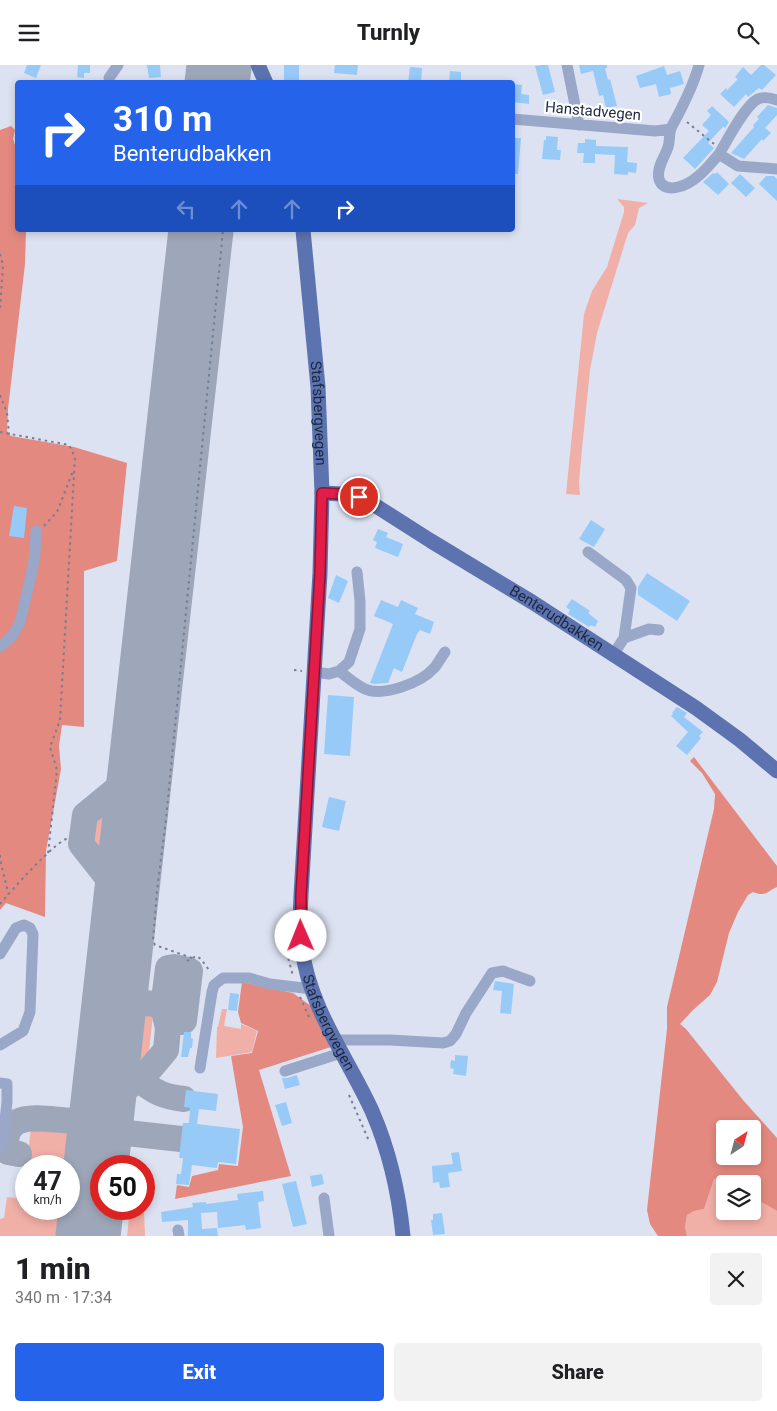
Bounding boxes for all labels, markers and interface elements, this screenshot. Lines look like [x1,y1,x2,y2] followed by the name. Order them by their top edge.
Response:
[15,19,43,47] icon: menu
[734,19,762,47] icon: search
[357,20,420,45] text: Turnly
[544,98,642,124] street label: Hanstadvegen
[113,99,212,140] text: 310 m
[30,100,95,165] icon: right
[113,141,272,166] text: Benterudbakken
[172,195,200,223] icon: left
[225,195,253,223] icon: ahead
[278,195,306,223] icon: ahead
[331,195,359,223] icon: right
[307,360,330,466] street label: Stafsbergvegen
[338,476,380,518] pin
[345,483,373,511] icon: arrive
[506,581,607,655] street label: Benterudbakken
[274,909,326,961] position arrow
[299,972,359,1074] street label: Stafsbergvegen
[716,1120,761,1165] north arrow
[716,1120,761,1220] map controls
[90,1155,155,1220] speed limit sign: 50
[33,1167,62,1196] text: 47
[716,1175,761,1220] button: layers
[33,1193,62,1207] text: km/h
[15,1251,91,1286] text: 1 min
[710,1253,762,1305] button: close
[15,1288,112,1307] text: 340 m · 17:34
[15,1343,384,1401] button: Exit
[394,1343,762,1401] button: Share

